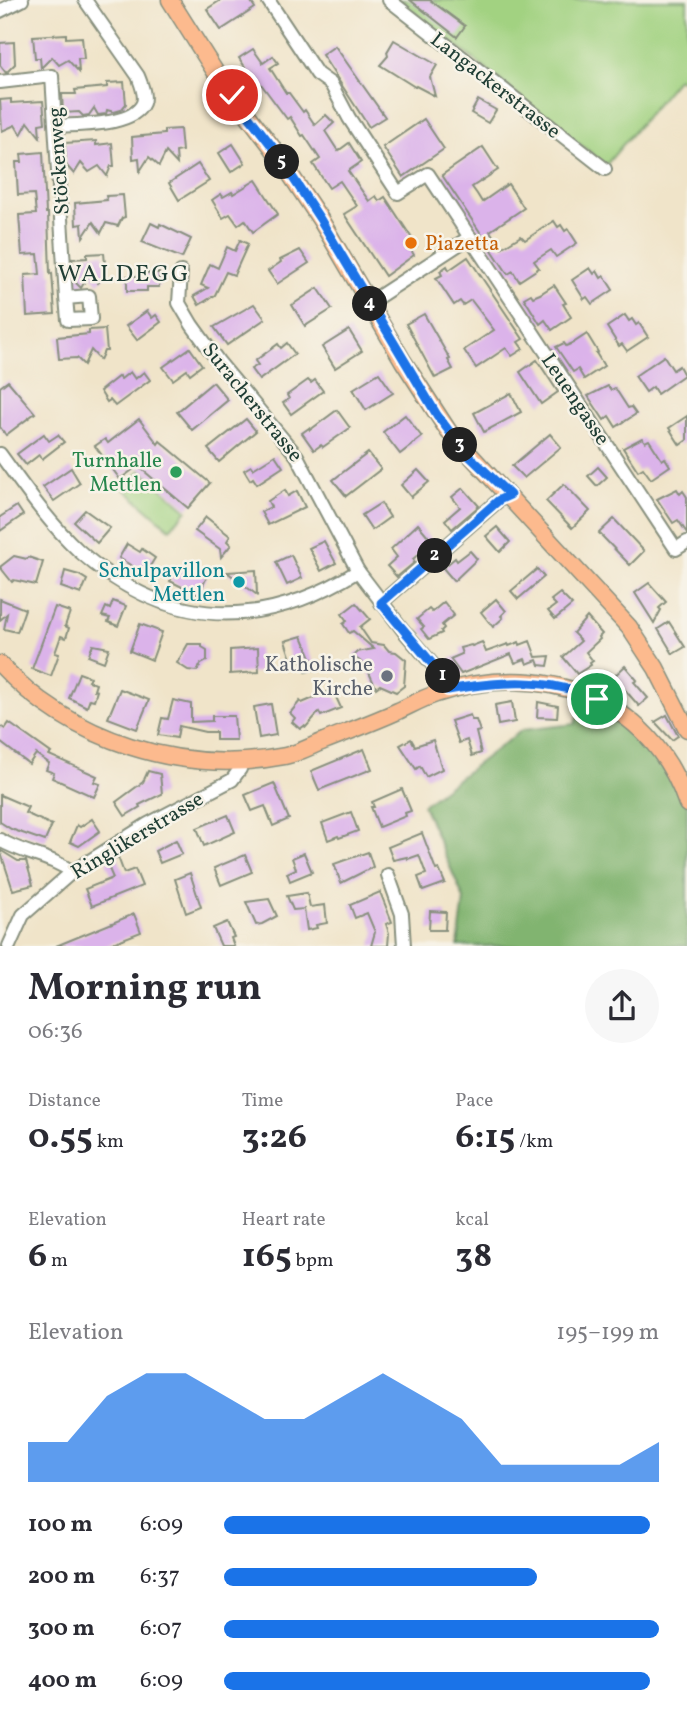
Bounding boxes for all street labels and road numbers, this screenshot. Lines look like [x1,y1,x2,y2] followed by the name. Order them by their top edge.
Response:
[424,26,566,146] street label: Langackerstrasse
[41,106,78,216] street label: Stöckenweg
[195,337,309,469] street label: Suracherstrasse
[533,348,616,452] street label: Leuengasse
[66,785,210,887] street label: Ringlikerstrasse

